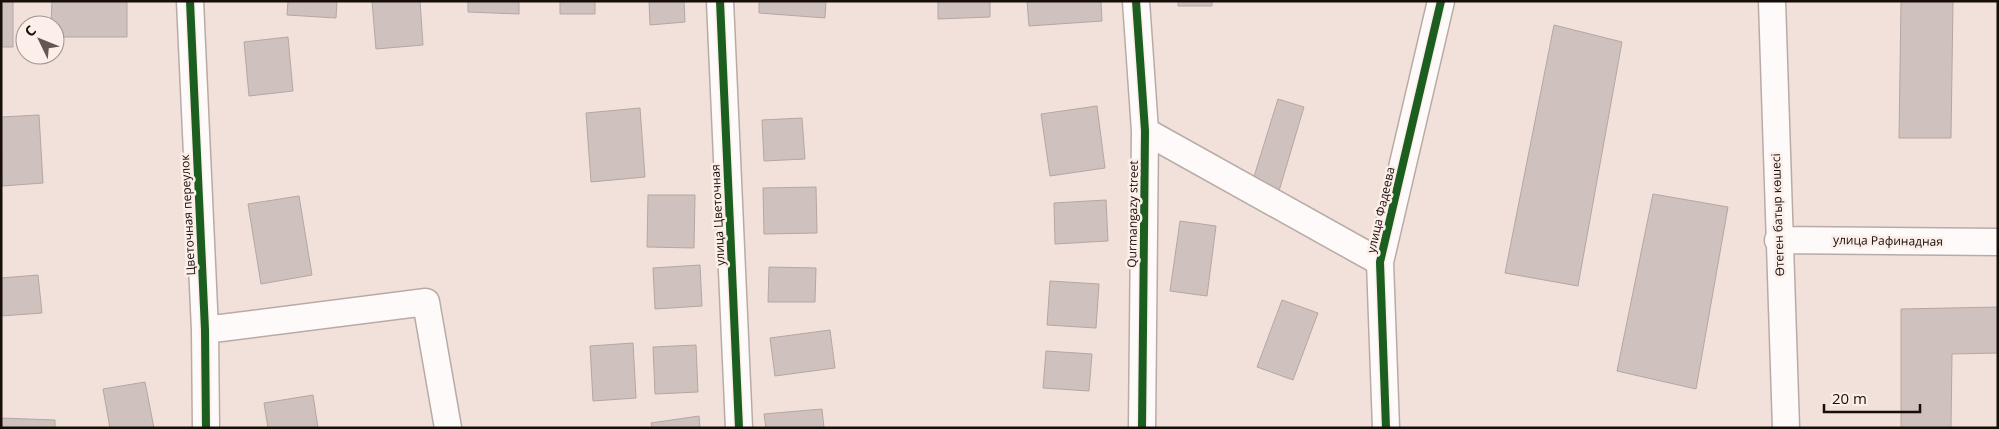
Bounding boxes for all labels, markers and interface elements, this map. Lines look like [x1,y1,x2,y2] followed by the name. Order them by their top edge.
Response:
[15,15,65,65] north arrow
[20,21,40,41] text: С
[176,153,199,276] street label: Цветочная переулок
[1767,153,1788,277] street label: Өтеген батыр көшесі
[1123,160,1142,268] street label: Qurmangazy street
[706,164,729,266] street label: улица Цветочная
[1362,165,1399,255] street label: улица Фадеева
[1833,231,1943,250] street label: улица Рафинадная
[1824,382,1920,414] scale bar
[1832,388,1867,408] text: 20 m

